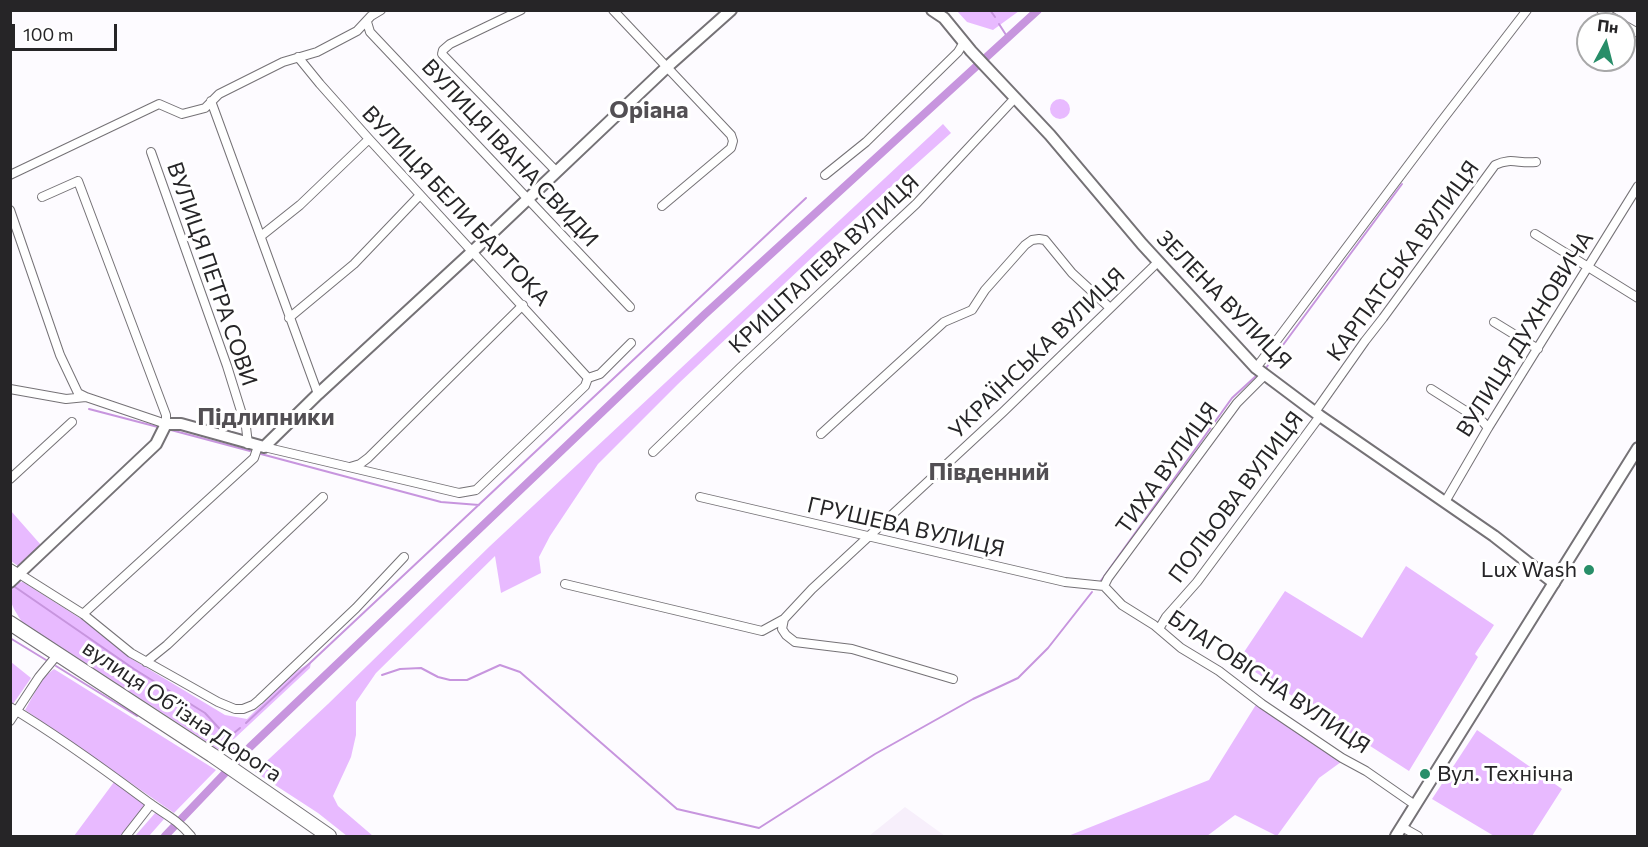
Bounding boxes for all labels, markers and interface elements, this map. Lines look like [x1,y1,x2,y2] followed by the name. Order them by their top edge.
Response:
[15,12,120,50] scale bar
[1576,12,1636,72] north arrow
[1596,15,1620,36] text: Пн
[23,23,73,45] text: 100 m
[416,54,604,252] street label: ВУЛИЦЯ ІВАНА СВИДИ
[609,96,689,124] district label: Оріана
[356,101,556,311] street label: ВУЛИЦЯ БЕЛИ БАРТОКА
[1321,156,1485,366] street label: КАРПАТСЬКА ВУЛИЦЯ
[161,159,263,389] street label: ВУЛИЦЯ ПЕТРА СОВИ
[724,169,924,359] street label: КРИШТАЛЕВА ВУЛИЦЯ
[1151,225,1297,375] street label: ЗЕЛЕНА ВУЛИЦЯ
[1451,226,1599,442] street label: ВУЛИЦЯ ДУХНОВИЧА
[944,262,1130,444] street label: УКРАЇНСЬКА ВУЛИЦЯ
[1110,397,1224,539] street label: ТИХА ВУЛИЦЯ
[197,403,335,431] district label: Підлипники
[1163,406,1309,588] street label: ПОЛЬОВА ВУЛИЦЯ
[929,458,1049,486] district label: Південний
[805,491,1007,563] street label: ГРУШЕВА ВУЛИЦЯ
[1481,557,1577,583] place label: Lux Wash
[1582,563,1596,577] marker: Lux Wash
[1163,605,1375,759] street label: БЛАГОВІСНА ВУЛИЦЯ
[77,635,287,787] street label: вулиця Обʼїзна Дорога
[1437,761,1573,787] place label: Вул. Технічна
[1418,767,1432,781] marker: Вул. Технічна

